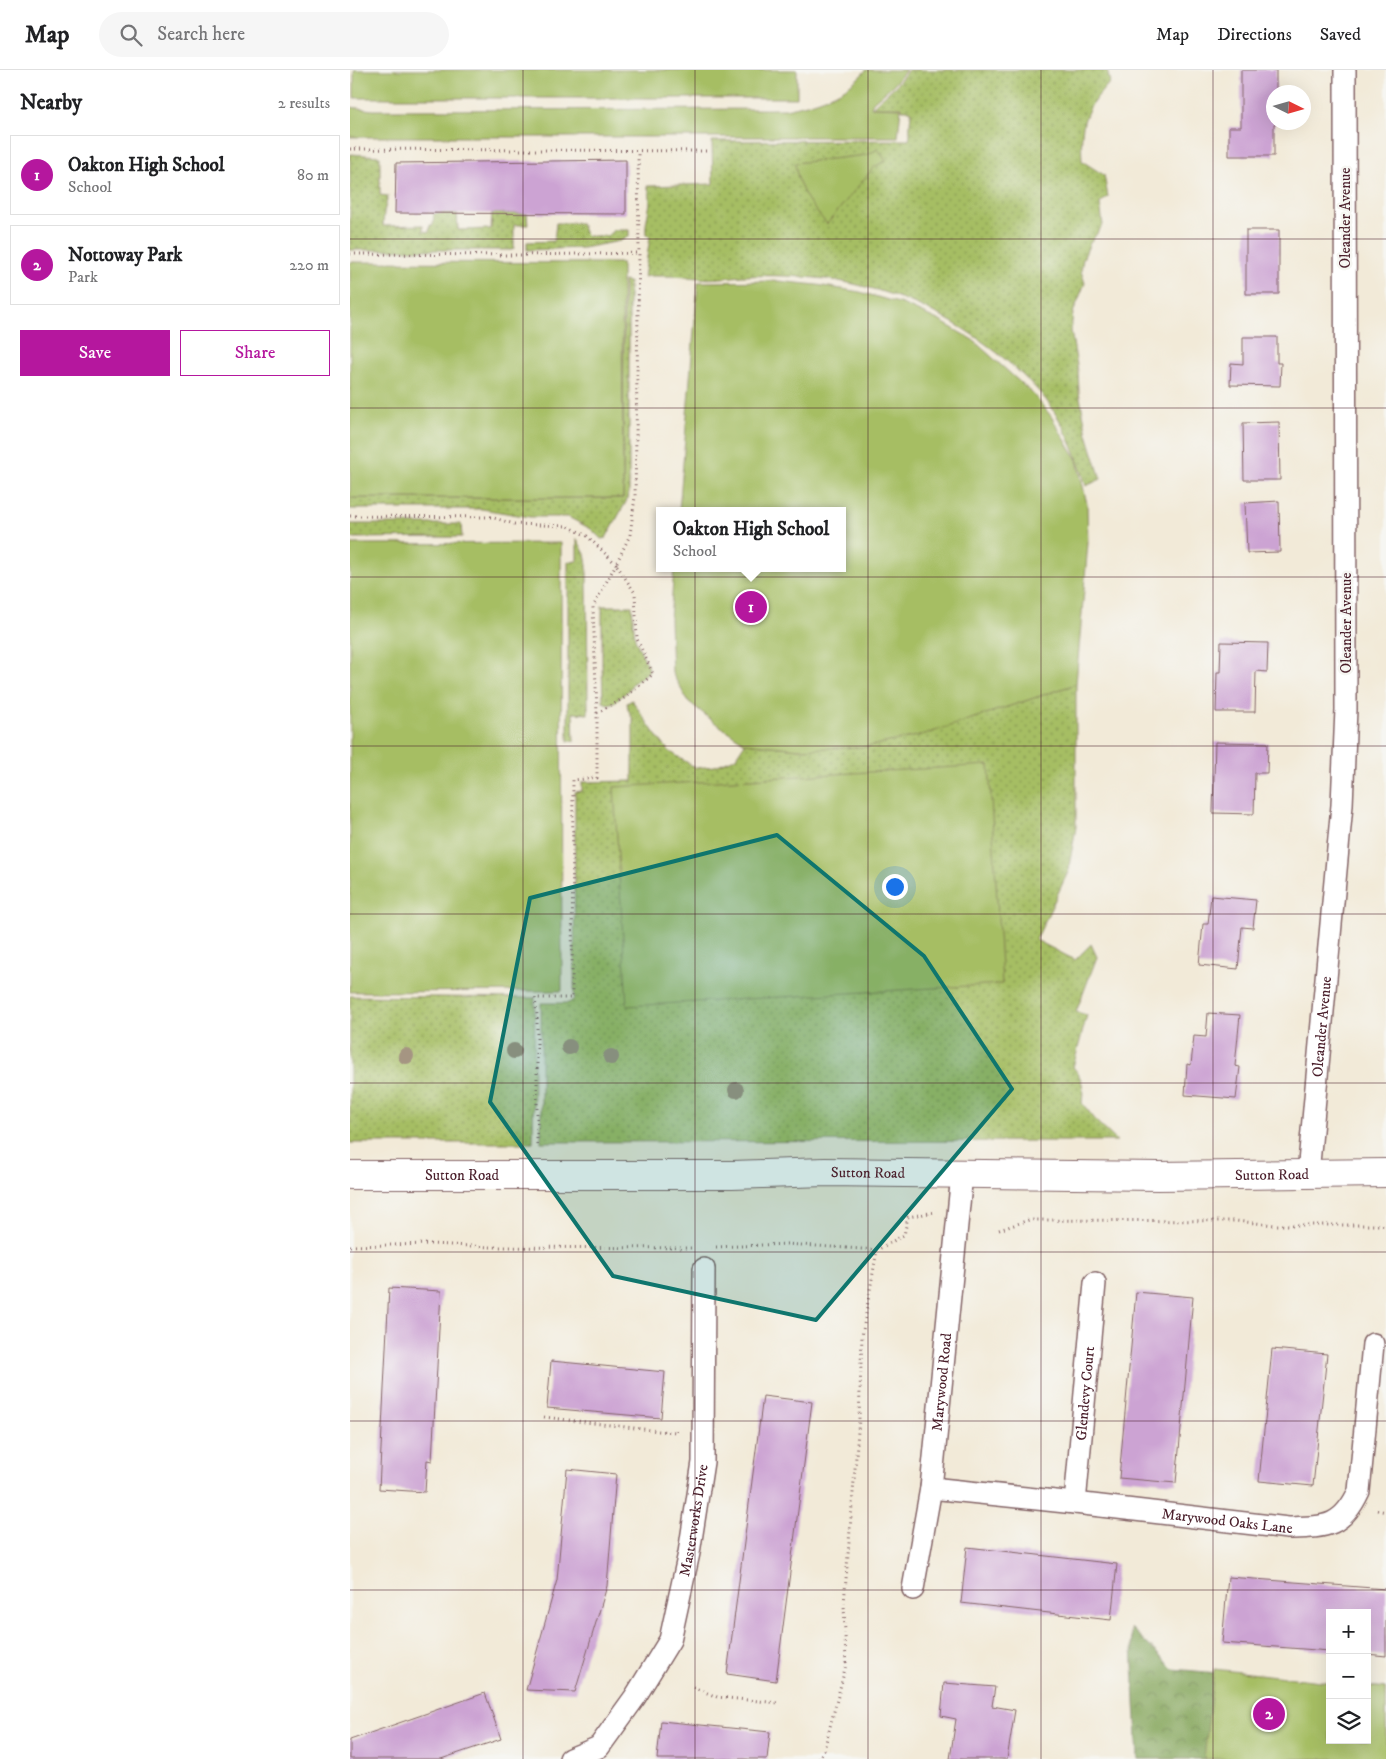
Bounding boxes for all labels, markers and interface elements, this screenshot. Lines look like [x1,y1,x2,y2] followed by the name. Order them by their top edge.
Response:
[99,12,449,57] search box
[25,20,69,50] text: Map
[117,21,145,49] icon: search
[157,23,245,46] text: Search here
[1156,24,1189,46] text: Map
[1217,24,1292,46] text: Directions
[1320,24,1361,46] text: Saved
[1266,85,1311,130] north arrow
[20,90,82,116] text: Nearby
[278,93,330,113] text: 2 results
[68,154,224,177] text: Oakton High School
[34,165,40,185] text: 1
[297,165,329,185] text: 80 m
[1336,167,1355,269] street label: Oleander Avenue
[68,177,112,197] text: School
[68,244,183,267] text: Nottoway Park
[33,255,41,275] text: 2
[289,255,329,275] text: 220 m
[68,267,98,287] text: Park
[20,330,170,376] button: Save
[180,330,330,376] button: Share
[656,507,846,572] popup
[673,518,829,541] text: Oakton High School
[673,541,717,561] text: School
[1337,572,1356,674] street label: Oleander Avenue
[735,588,767,626] pin: 1
[882,874,908,900] your location
[1307,975,1336,1078] street label: Oleander Avenue
[831,1163,906,1182] street label: Sutton Road
[1235,1165,1310,1184] street label: Sutton Road
[425,1166,500,1185] street label: Sutton Road
[927,1332,956,1432] street label: Marywood Road
[1071,1345,1099,1441] street label: Glendevy Court
[675,1463,712,1578] street label: Masterworks Drive
[1161,1504,1293,1538] street label: Marywood Oaks Lane
[1326,1609,1371,1744] map controls
[1326,1609,1371,1654] button: +
[1326,1654,1371,1699] button: −
[1253,1695,1285,1733] pin: 2
[1326,1699,1371,1744] button: layers

